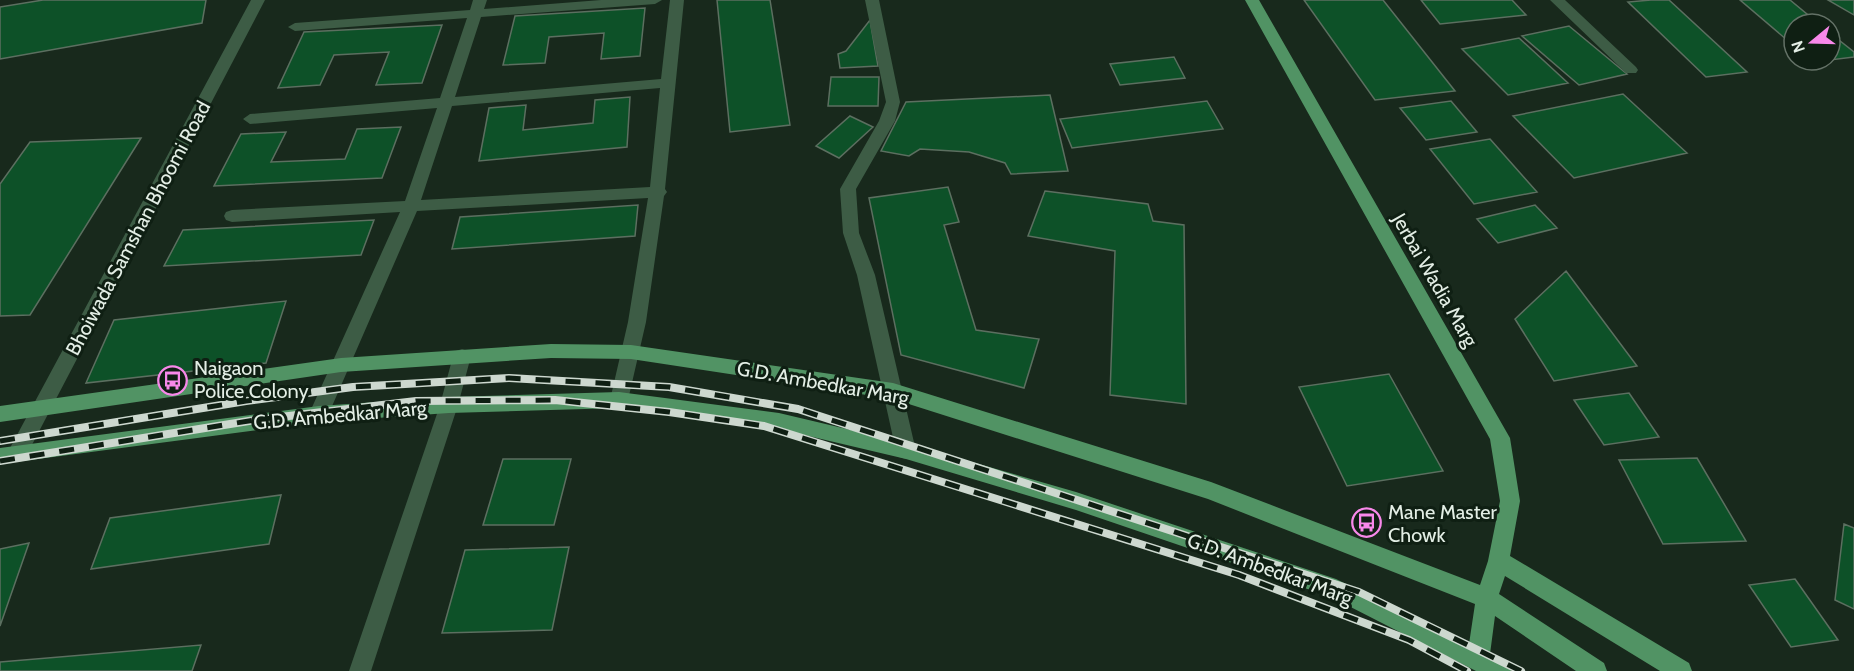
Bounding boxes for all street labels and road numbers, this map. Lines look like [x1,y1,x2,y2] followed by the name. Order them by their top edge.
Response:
[61,97,215,359] street label: Bhoiwada Samshan Bhoomi Road
[1387,208,1483,352] street label: Jerbai Wadia Marg
[735,356,912,410] street label: G.D. Ambedkar Marg
[252,395,429,435] street label: G.D. Ambedkar Marg
[1184,528,1357,610] street label: G.D. Ambedkar Marg

